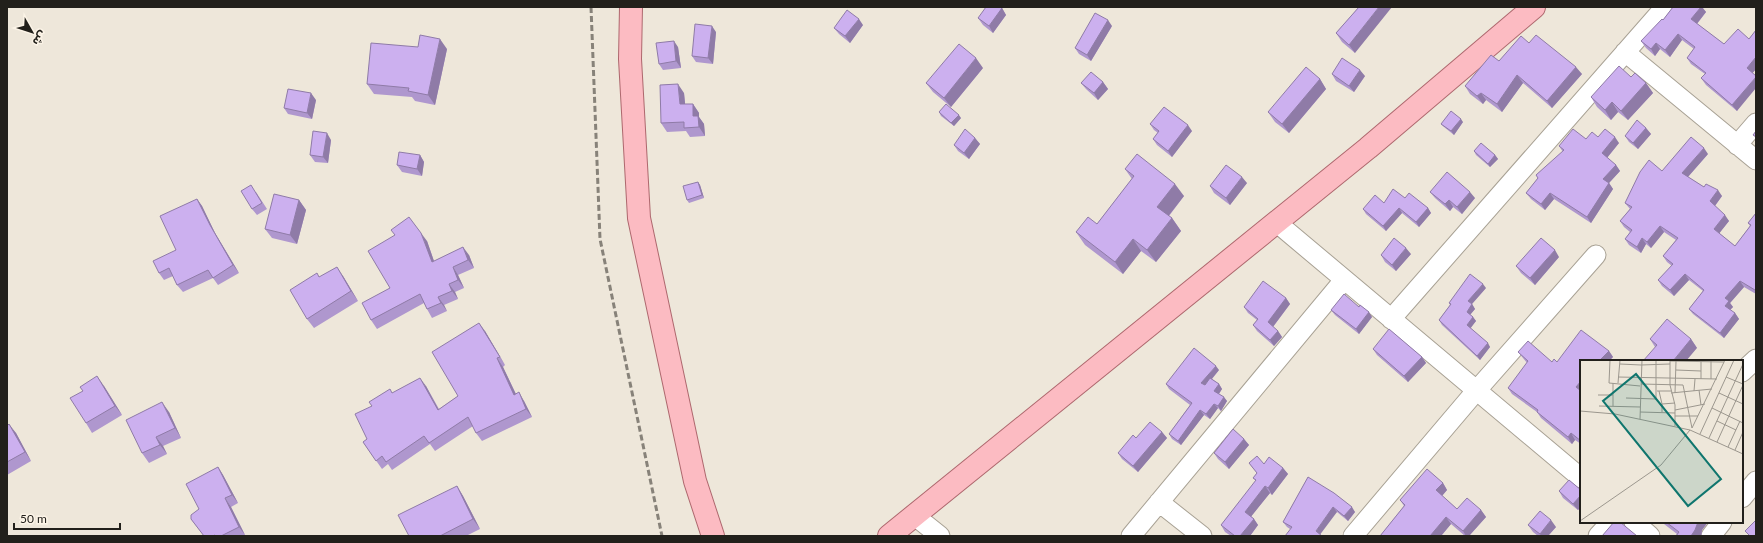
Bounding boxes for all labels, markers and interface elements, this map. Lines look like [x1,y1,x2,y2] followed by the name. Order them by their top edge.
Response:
[12,12,52,52] north arrow
[30,28,50,49] text: ش
[1580,360,1743,523] inset map
[14,505,120,531] scale bar
[20,511,47,526] text: 50 m

